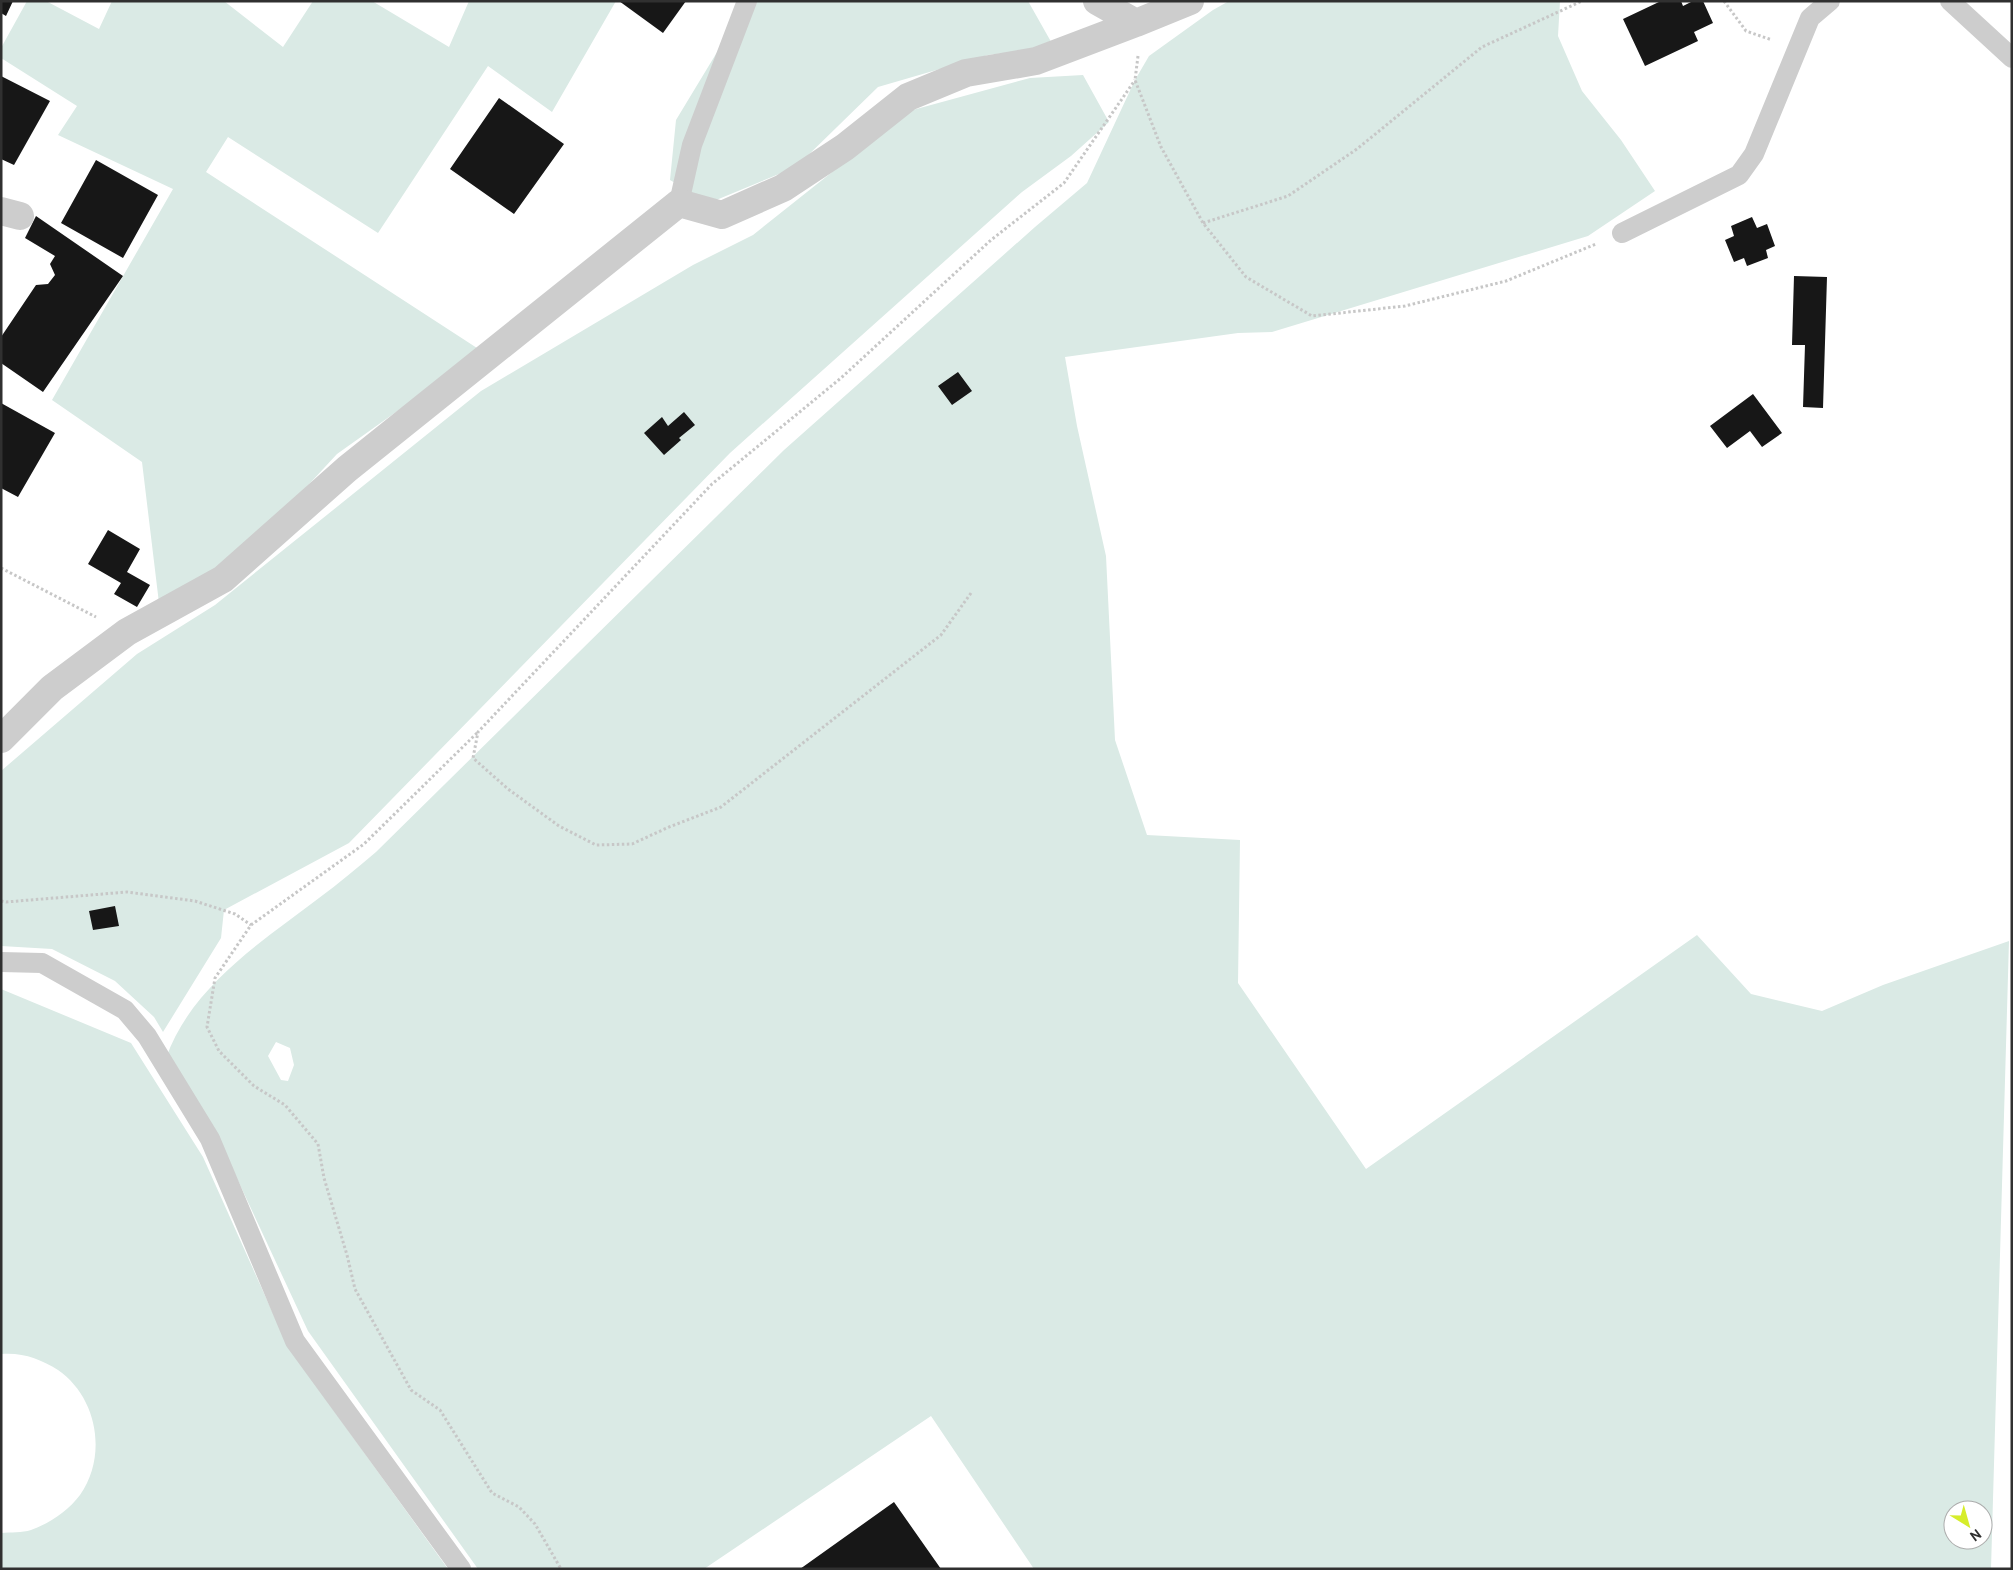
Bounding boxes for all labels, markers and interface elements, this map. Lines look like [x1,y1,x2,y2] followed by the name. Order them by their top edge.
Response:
[1943,1500,1993,1550] north arrow
[1966,1524,1984,1544] text: N

